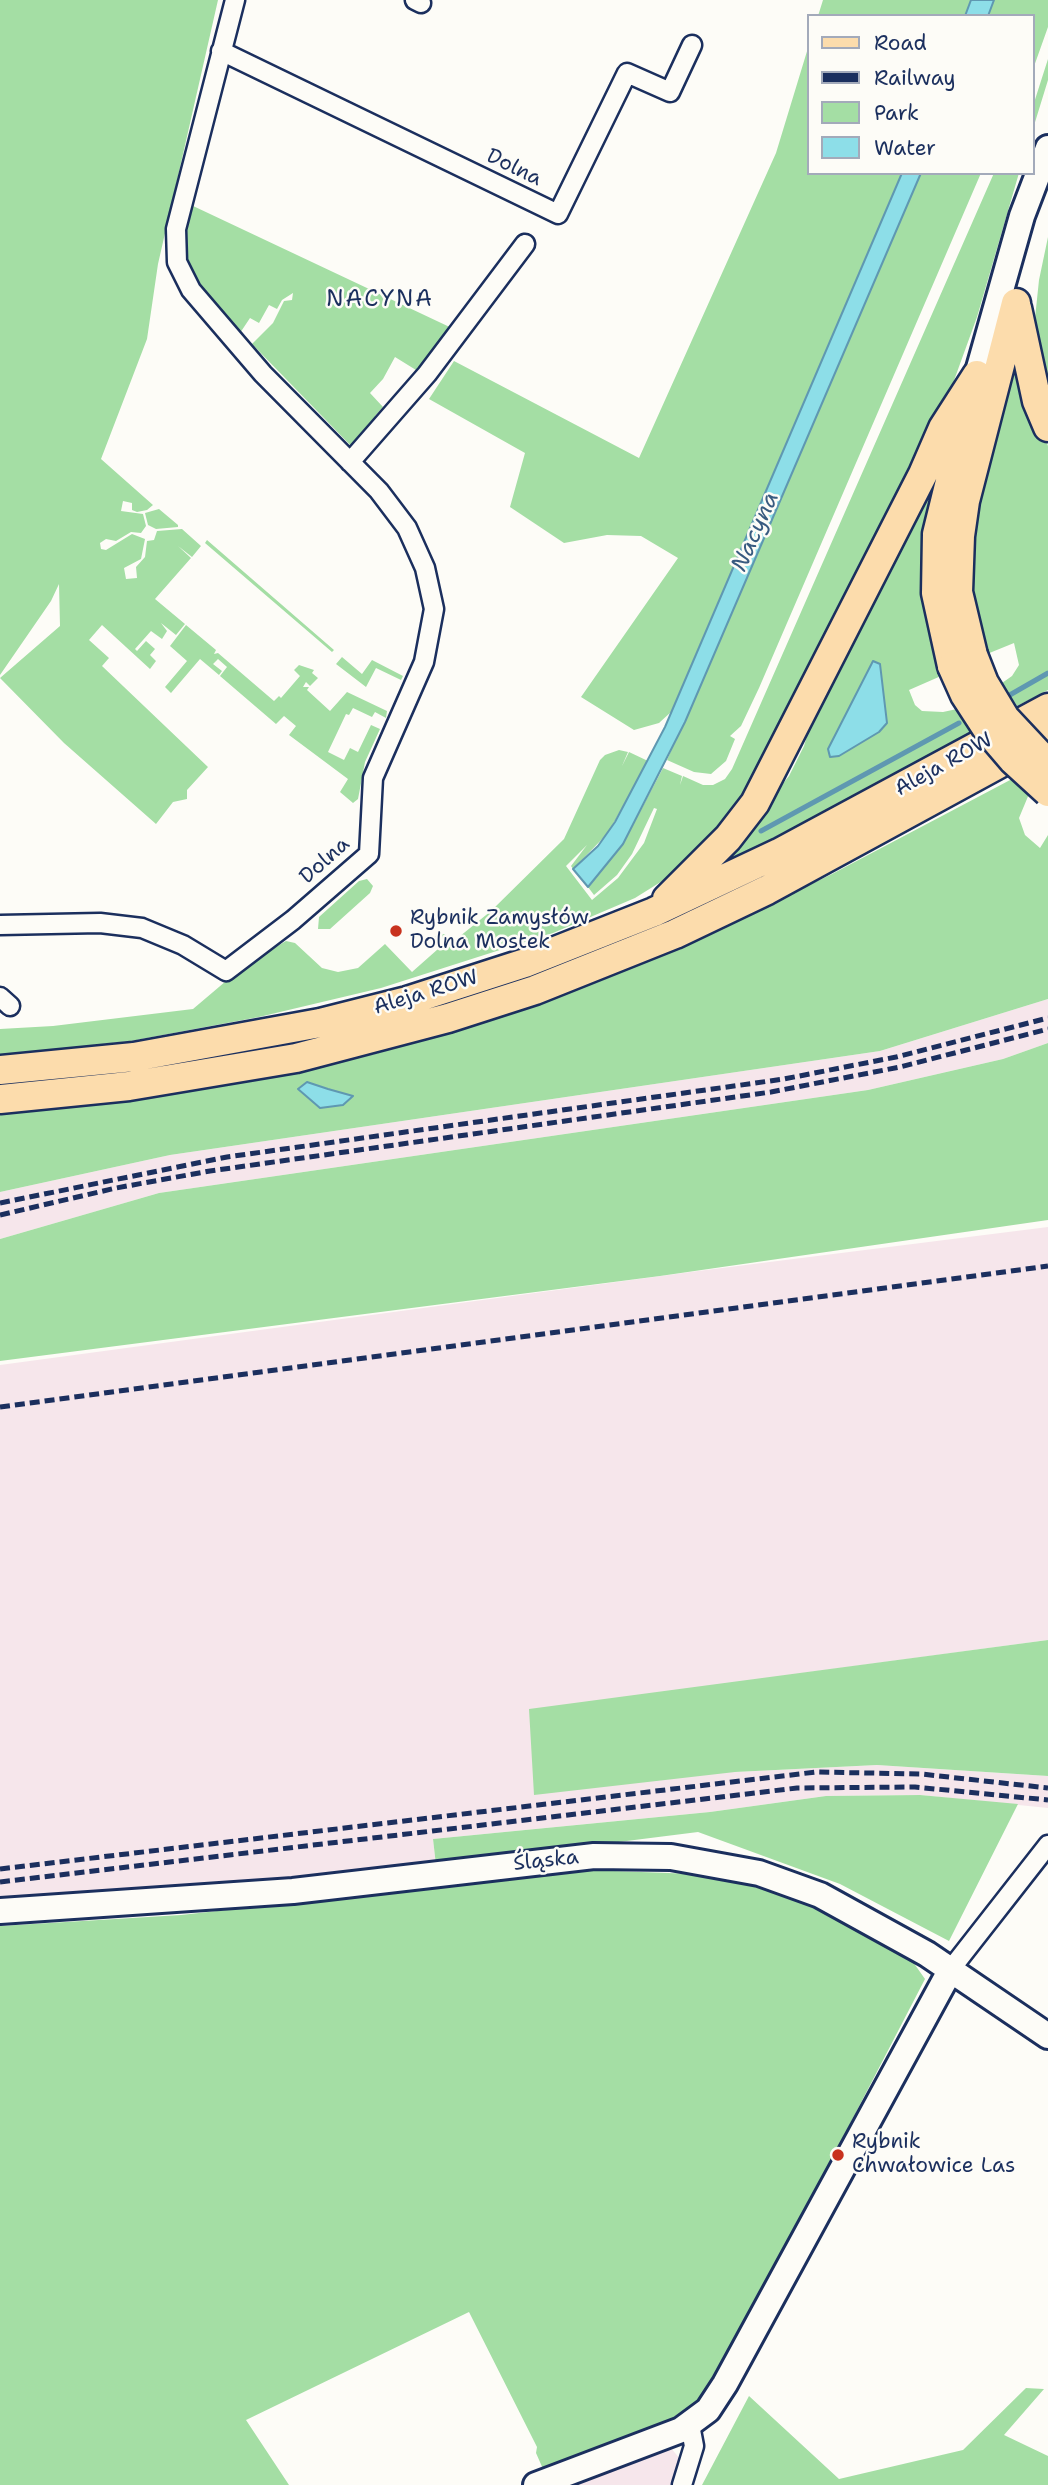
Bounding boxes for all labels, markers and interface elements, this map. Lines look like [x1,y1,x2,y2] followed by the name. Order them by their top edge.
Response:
[806,14,1034,175] legend
[874,29,927,57] text: Road
[874,64,956,92] text: Railway
[874,99,919,127] text: Park
[874,134,936,162] text: Water
[482,144,546,192] street label: Dolna
[327,286,433,314] district label: NACYNA
[726,488,786,576] water label: Nacyna
[891,728,997,802] street label: Aleja ROW
[295,832,355,890] street label: Dolna
[410,906,589,956] place label: Rybnik Zamysłów Dolna Mostek
[388,923,404,939] marker: Rybnik Zamysłów Dolna Mostek
[371,965,481,1021] street label: Aleja ROW
[512,1845,580,1877] street label: Śląska
[852,2130,1016,2180] place label: Rybnik Chwałowice Las
[830,2147,846,2163] marker: Rybnik Chwałowice Las

